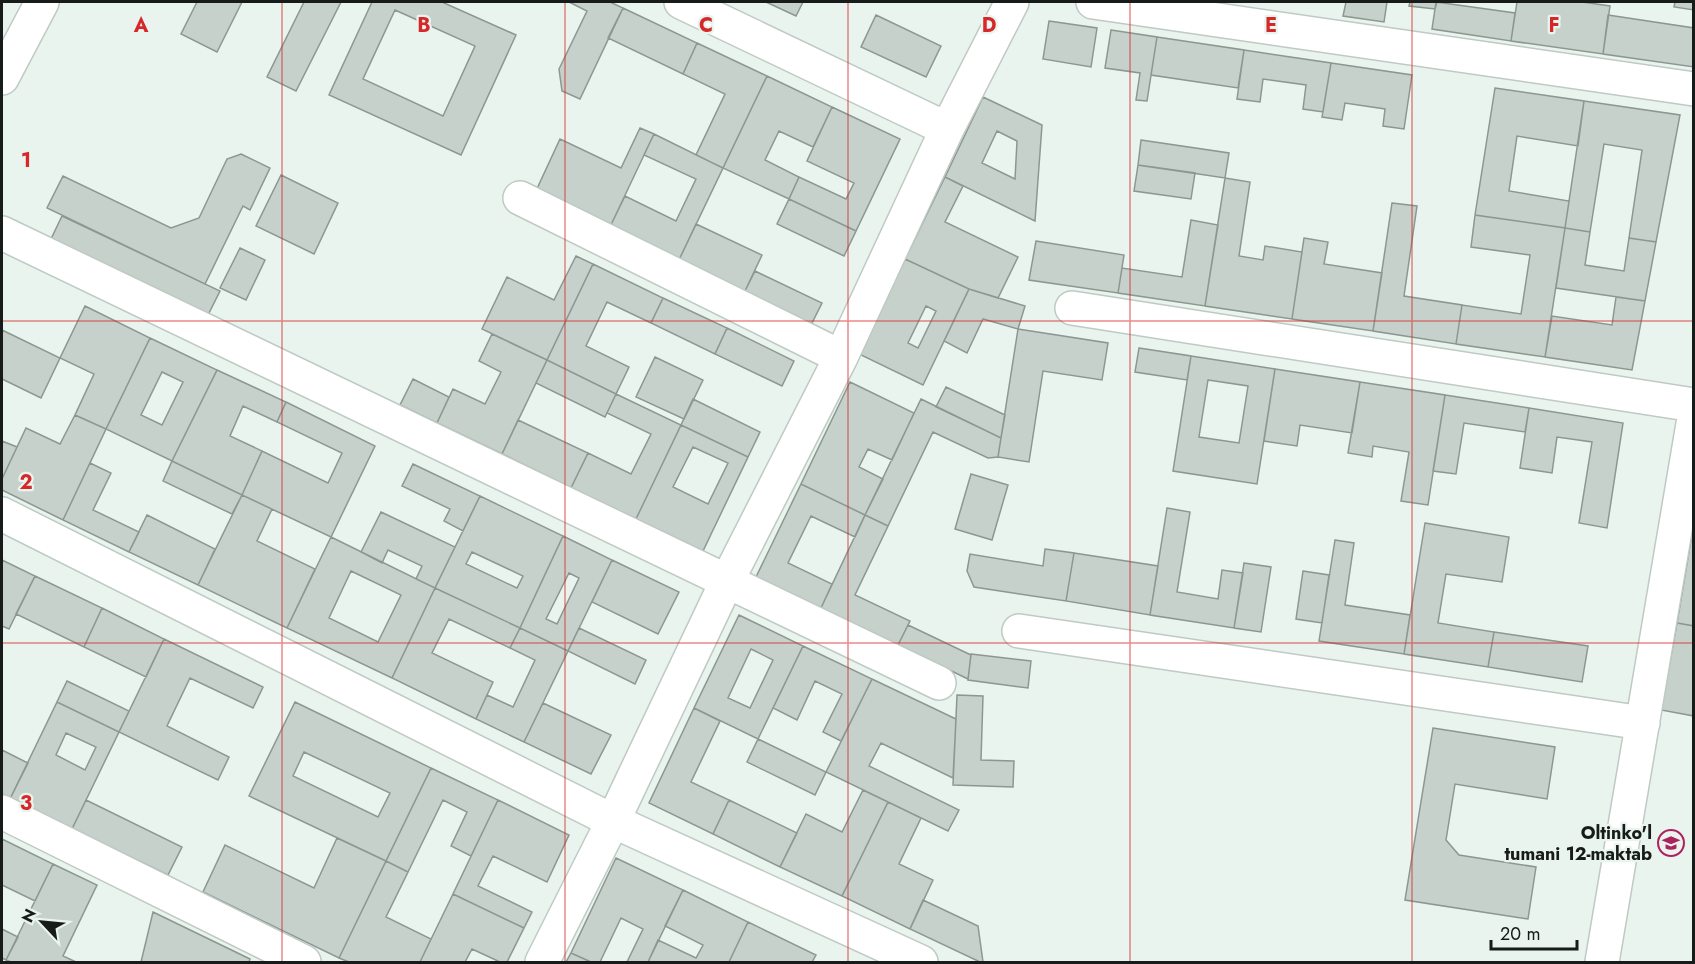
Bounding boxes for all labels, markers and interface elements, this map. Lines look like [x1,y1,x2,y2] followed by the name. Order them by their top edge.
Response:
[133,11,149,40] text: A
[417,11,431,40] text: B
[699,11,713,40] text: C
[982,11,996,40] text: D
[1265,11,1277,40] text: E
[1548,11,1560,40] text: F
[21,146,31,175] text: 1
[19,468,33,497] text: 2
[20,789,32,818] text: 3
[1504,820,1652,867] place label: Oltinko'l tumani 12-maktab
[1656,828,1686,858] school or university icon: Oltinko'l tumani 12-maktab
[12,892,72,952] north arrow
[16,905,42,926] text: N
[1491,913,1576,951] scale bar
[1500,921,1540,947] text: 20 m

